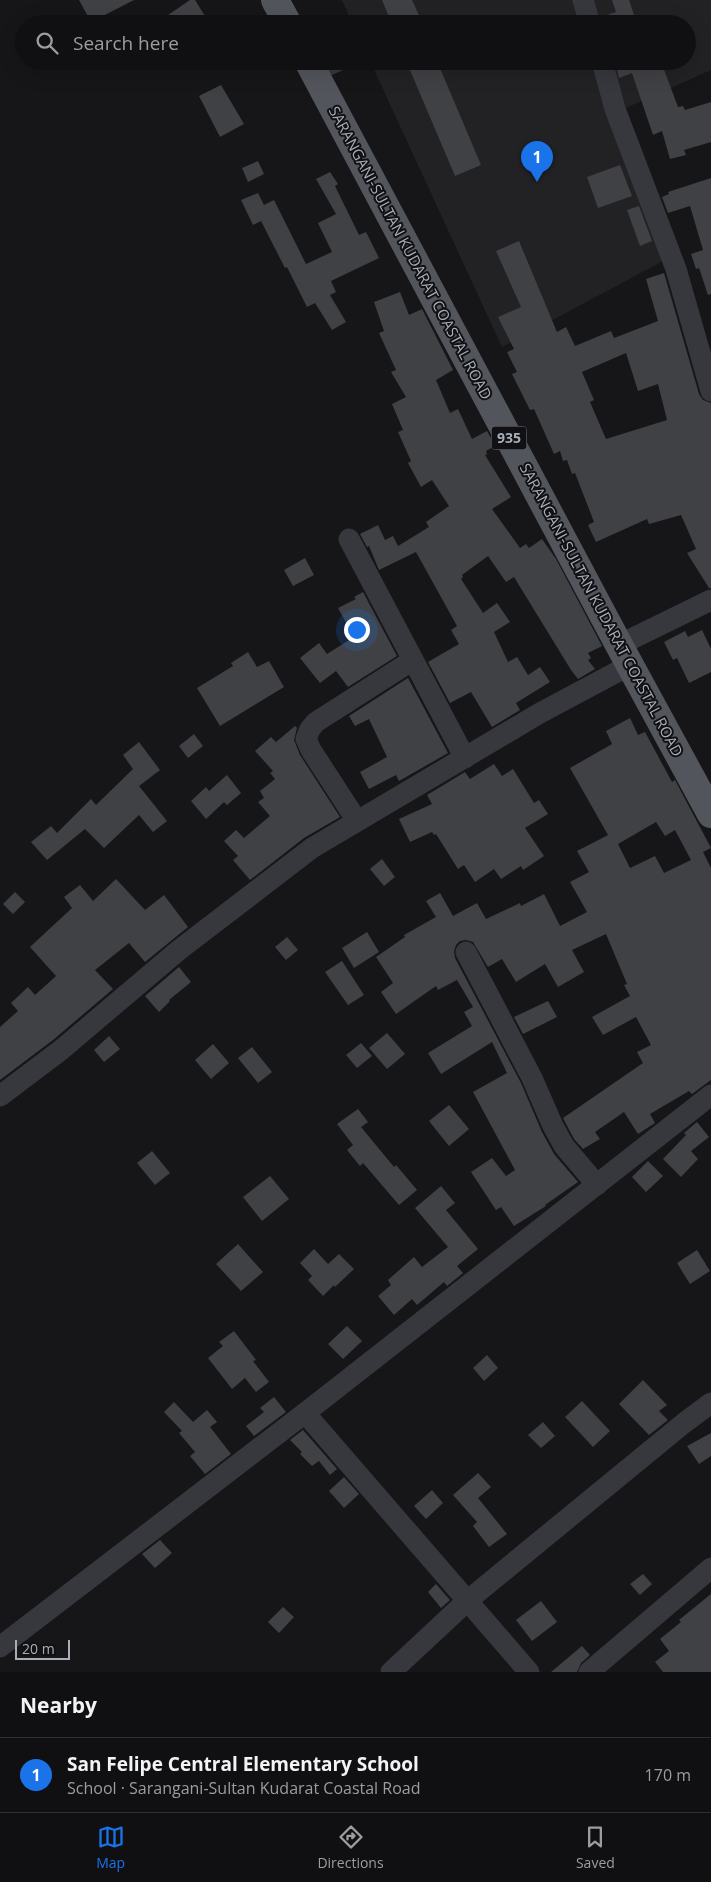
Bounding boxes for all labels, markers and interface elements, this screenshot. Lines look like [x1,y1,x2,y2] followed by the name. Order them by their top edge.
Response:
[15,15,696,70] search box
[33,29,61,57] icon: search
[73,30,179,56] text: Search here
[325,102,497,403] street label: SARANGANI-SULTAN KUDARAT COASTAL ROAD
[521,141,553,182] pin: 1
[492,426,526,449] road number: 935
[516,459,688,760] street label: SARANGANI-SULTAN KUDARAT COASTAL ROAD
[344,617,370,643] your location
[15,1637,70,1660] scale bar
[22,1639,55,1658] text: 20 m
[20,1691,97,1719] text: Nearby
[67,1751,419,1777] text: San Felipe Central Elementary School
[31,1764,41,1786] text: 1
[645,1764,691,1786] text: 170 m
[67,1777,421,1799] text: School · Sarangani-Sultan Kudarat Coastal Road
[96,1823,125,1872] tab: Map
[317,1823,384,1872] tab: Directions
[576,1823,615,1872] tab: Saved

